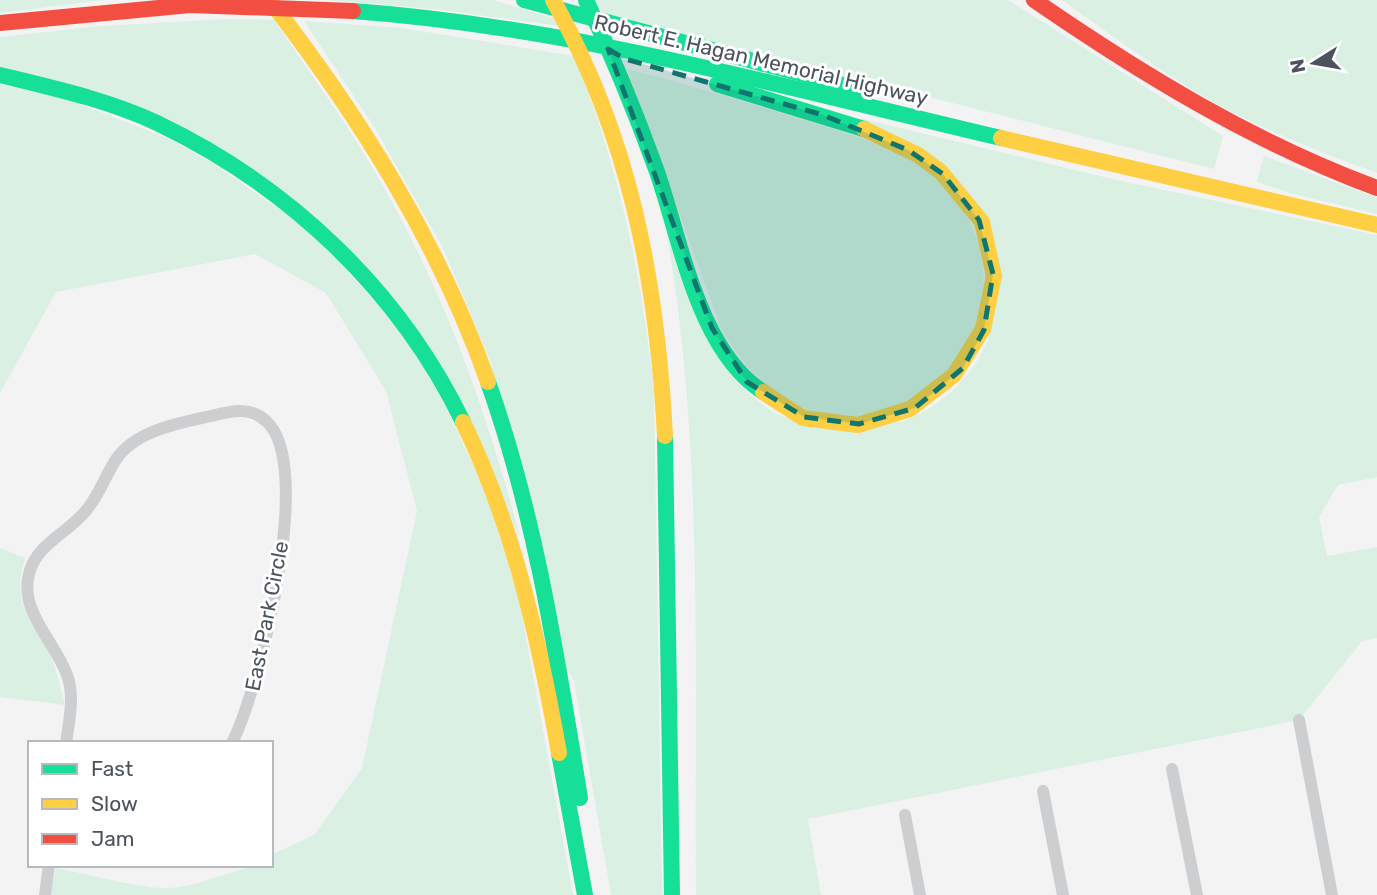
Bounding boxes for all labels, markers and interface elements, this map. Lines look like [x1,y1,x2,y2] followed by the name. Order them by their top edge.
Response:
[592,9,931,110] street label: Robert E. Hagan Memorial Highway
[1279,28,1349,98] north arrow
[1285,57,1310,75] text: N
[240,539,293,693] street label: East Park Circle
[28,741,273,867] legend
[91,756,133,781] text: Fast
[91,791,138,816] text: Slow
[91,826,135,851] text: Jam

